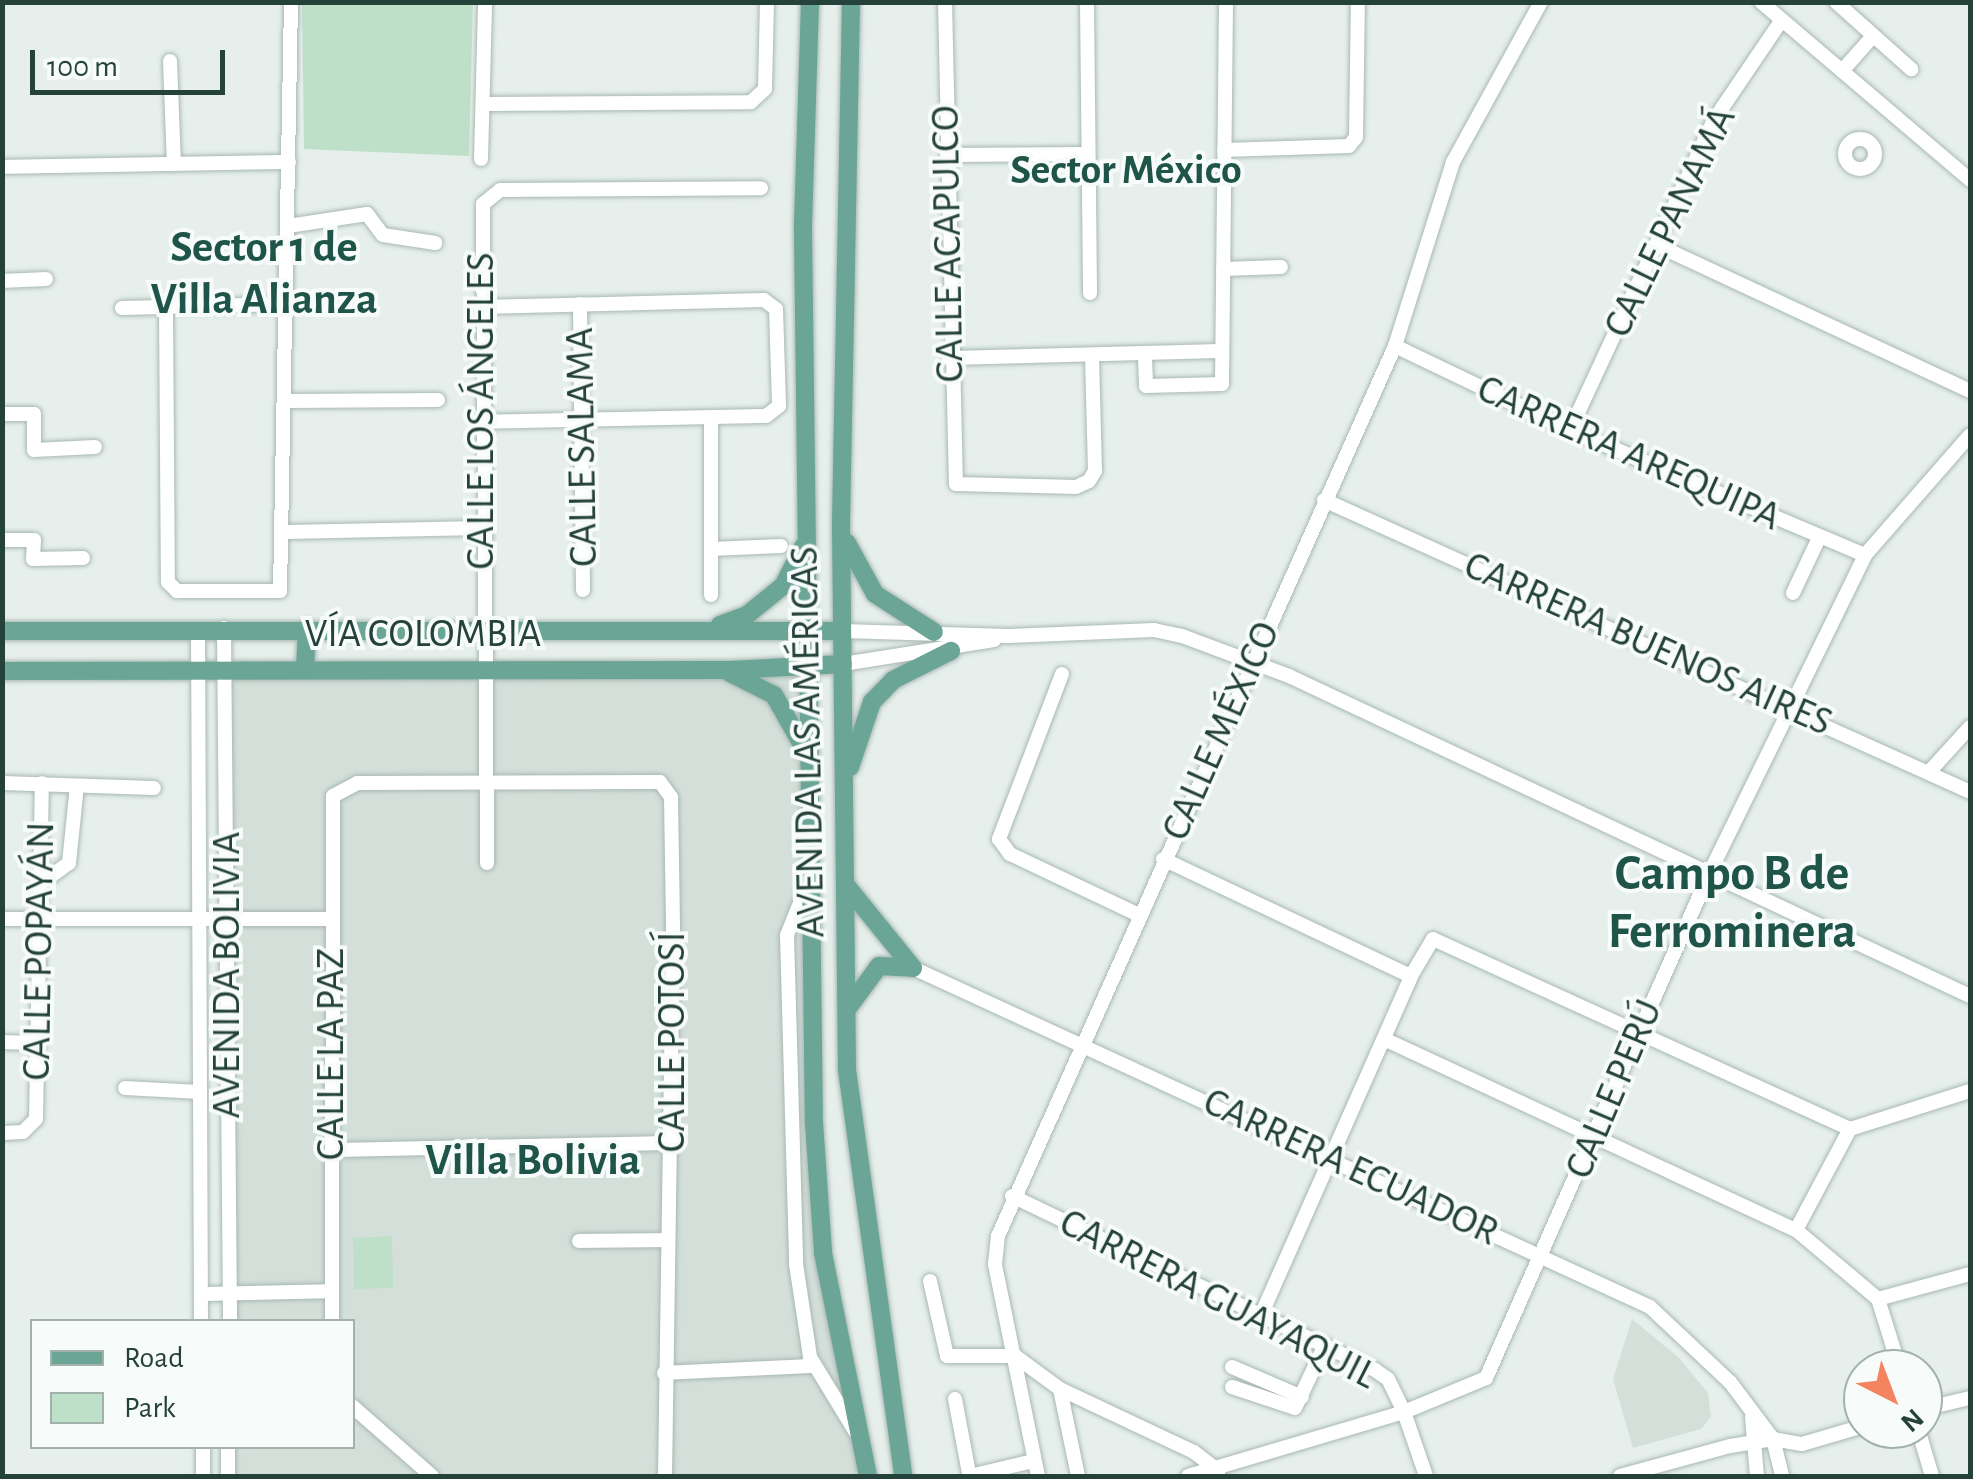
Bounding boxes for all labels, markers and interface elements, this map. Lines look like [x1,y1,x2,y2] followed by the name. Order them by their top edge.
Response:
[35,30,230,92] scale bar
[47,52,118,82] text: 100 m
[1594,99,1746,345] street label: CALLE PANAMÁ
[922,105,974,383] street label: CALLE ACAPULCO
[1010,145,1242,195] district label: Sector México
[150,221,378,327] district label: Sector 1 de Villa Alianza
[457,252,505,570] street label: CALLE LOS ÁNGELES
[556,327,608,567] street label: CALLE SALAMA
[1470,365,1788,541] street label: CARRERA AREQUIPA
[1457,541,1839,747] street label: CARRERA BUENOS AIRES
[781,546,835,938] street label: AVENIDA LAS AMÉRICAS
[305,610,541,658] street label: VÍA COLOMBIA
[1152,614,1290,848] street label: CALLE MÉXICO
[13,821,65,1081] street label: CALLE POPAYÁN
[203,831,251,1119] street label: AVENIDA BOLIVIA
[1608,844,1856,962] district label: Campo B de Ferrominera
[648,932,696,1152] street label: CALLE POTOSÍ
[307,948,355,1160] street label: CALLE LA PAZ
[1555,992,1673,1186] street label: CALLE PERÚ
[1196,1078,1506,1256] street label: CARRERA ECUADOR
[425,1134,641,1188] district label: Villa Bolivia
[1052,1198,1384,1400] street label: CARRERA GUAYAQUIL
[30,1319,355,1449] legend
[124,1343,184,1373] text: Road
[1843,1349,1943,1449] north arrow
[124,1393,176,1423] text: Park
[1895,1403,1928,1437] text: N

